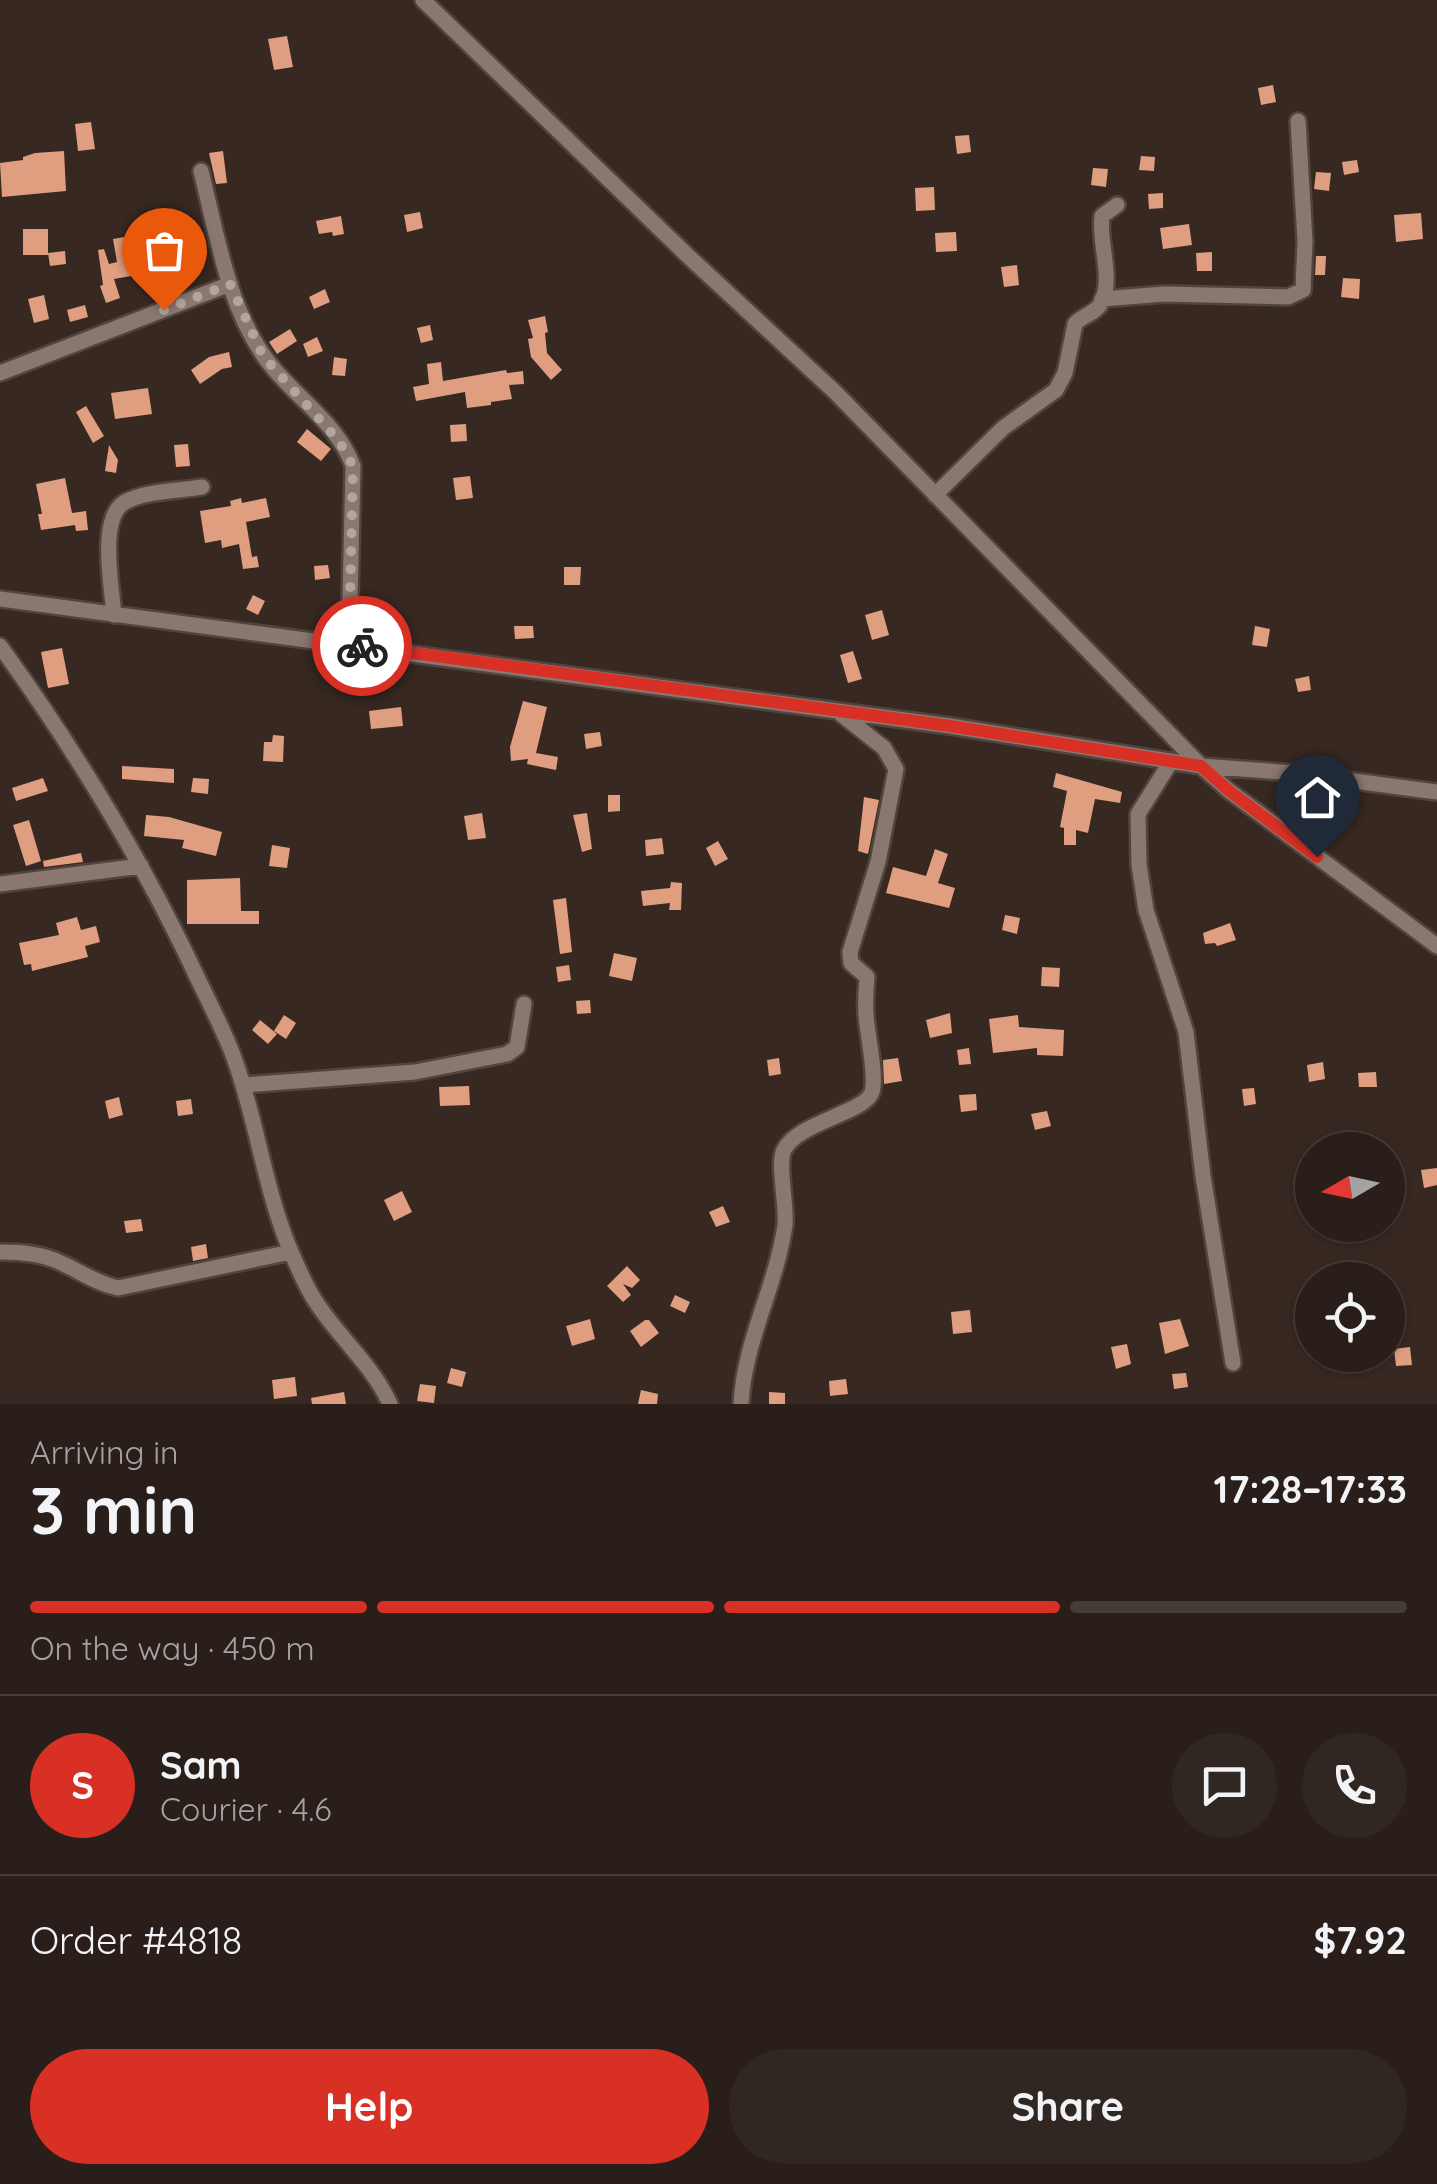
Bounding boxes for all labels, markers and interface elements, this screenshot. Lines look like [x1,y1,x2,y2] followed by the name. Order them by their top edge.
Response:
[122,208,207,311] pin
[137,223,192,278] icon: bag
[312,596,412,696] courier
[335,619,390,674] icon: bike
[1275,755,1360,858] pin
[1290,770,1345,825] icon: home
[1295,1132,1405,1242] north arrow
[1295,1132,1405,1372] map controls
[1295,1262,1405,1372] button: locate
[30,1432,179,1472] text: Arriving in
[1214,1465,1407,1513] text: 17:28–17:33
[30,1469,197,1550] text: 3 min
[30,1628,315,1668] text: On the way · 450 m
[1172,1733,1277,1838] button: chat
[1302,1733,1407,1838] button: phone
[160,1741,242,1789] text: Sam
[71,1761,94,1809] text: S
[160,1789,332,1829] text: Courier · 4.6
[30,1916,242,1964] text: Order #4818
[1313,1916,1407,1964] text: $7.92
[30,2049,709,2164] button: Help
[729,2049,1407,2164] button: Share

